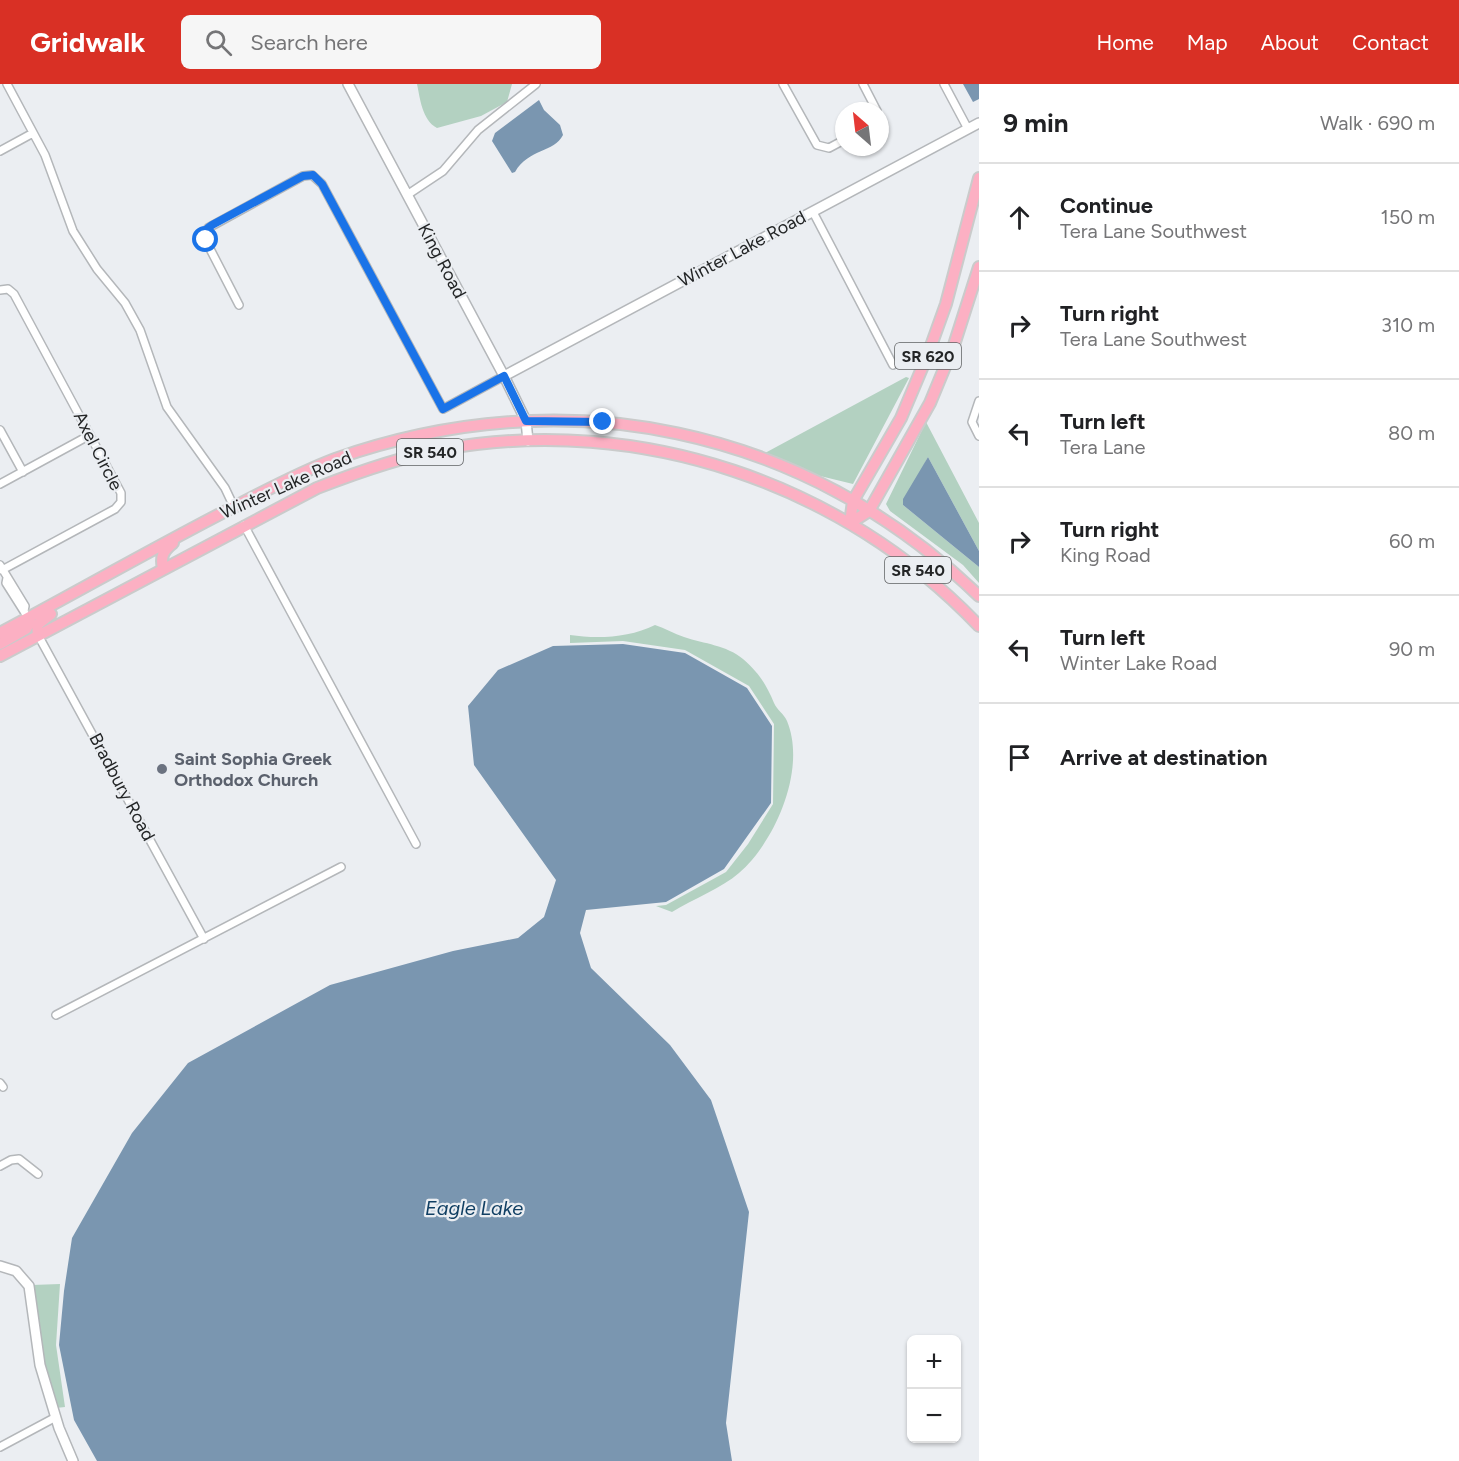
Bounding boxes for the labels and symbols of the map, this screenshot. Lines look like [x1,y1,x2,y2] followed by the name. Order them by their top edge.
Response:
[835,102,889,156] north arrow
[674,206,810,292] street label: Winter Lake Road
[413,220,471,302] street label: King Road
[192,226,218,252] route start
[895,343,961,369] road number: SR 620
[69,408,127,494] street label: Axel Circle
[589,408,615,434] route end
[397,439,463,465] road number: SR 540
[217,446,355,524] street label: Winter Lake Road
[885,557,951,583] road number: SR 540
[84,729,160,845] street label: Bradbury Road
[174,748,332,791] place label: Saint Sophia Greek Orthodox Church
[155,762,169,776] marker: Saint Sophia Greek Orthodox Church
[425,1196,523,1220] water label: Eagle Lake

